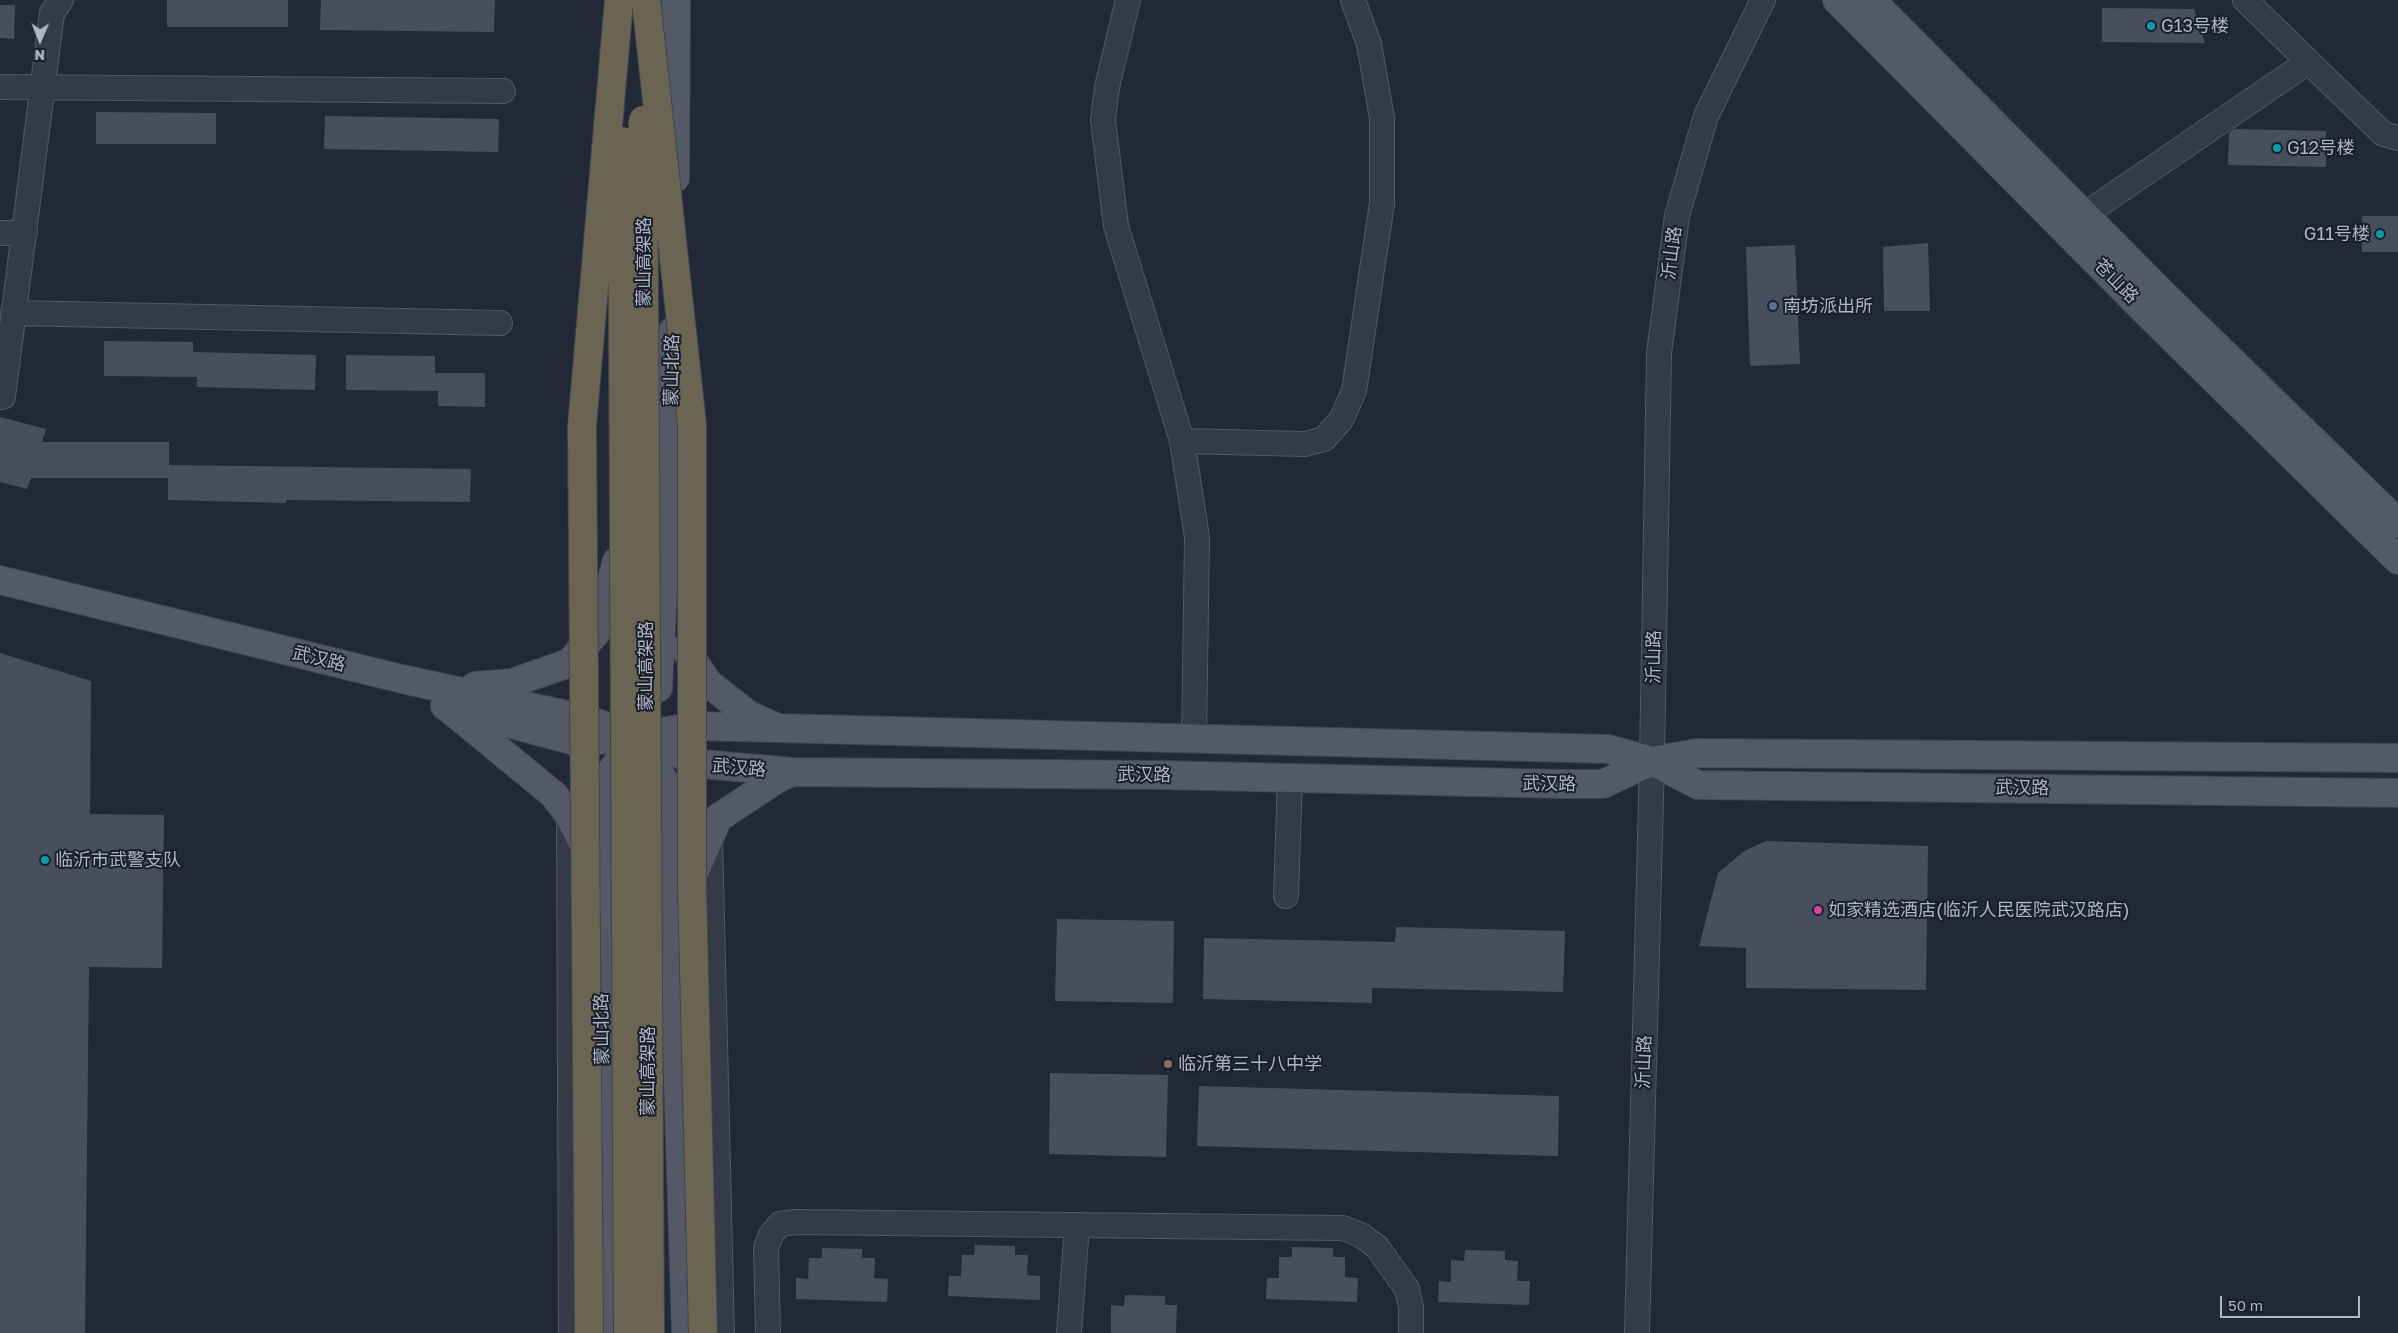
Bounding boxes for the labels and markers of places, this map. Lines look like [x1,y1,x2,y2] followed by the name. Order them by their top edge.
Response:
[2161,15,2229,37] place label: G13号楼
[2145,20,2157,32] marker: G13号楼
[2287,137,2355,159] place label: G12号楼
[2271,142,2283,154] marker: G12号楼
[2304,223,2370,245] place label: G11号楼
[2374,228,2386,240] marker: G11号楼
[1783,295,1873,317] place label: 南坊派出所
[1767,300,1779,312] marker: 南坊派出所
[55,849,181,871] place label: 临沂市武警支队
[39,854,51,866] marker: 临沂市武警支队
[1828,899,2130,921] place label: 如家精选酒店(临沂人民医院武汉路店)
[1812,904,1824,916] marker: 如家精选酒店(临沂人民医院武汉路店)
[1178,1053,1322,1075] place label: 临沂第三十八中学
[1162,1058,1174,1070] marker: 临沂第三十八中学

